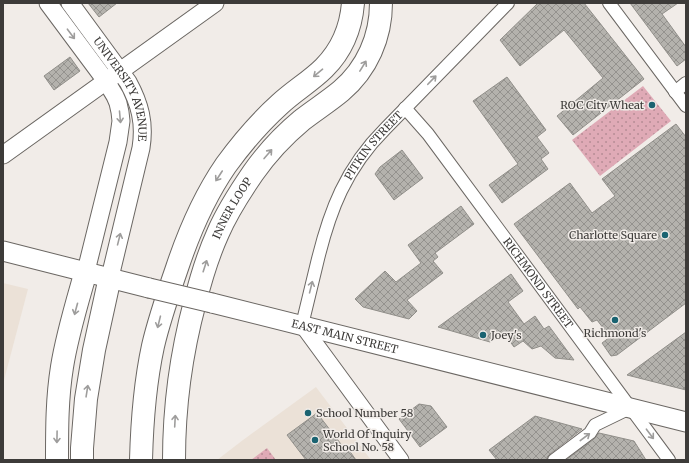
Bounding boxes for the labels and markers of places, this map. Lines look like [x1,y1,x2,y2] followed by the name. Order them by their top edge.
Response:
[560,98,645,112] place label: ROC City Wheat
[647,100,657,110] marker: ROC City Wheat
[569,228,657,242] place label: Charlotte Square
[660,230,670,240] marker: Charlotte Square
[610,315,620,325] marker: Richmond's
[584,326,646,340] place label: Richmond's
[490,328,522,342] place label: Joey's
[478,330,488,340] marker: Joey's
[316,406,414,420] place label: School Number 58
[303,408,313,418] marker: School Number 58
[322,427,412,454] place label: World Of Inquiry School No. 58
[310,435,320,445] marker: World Of Inquiry School No. 58

